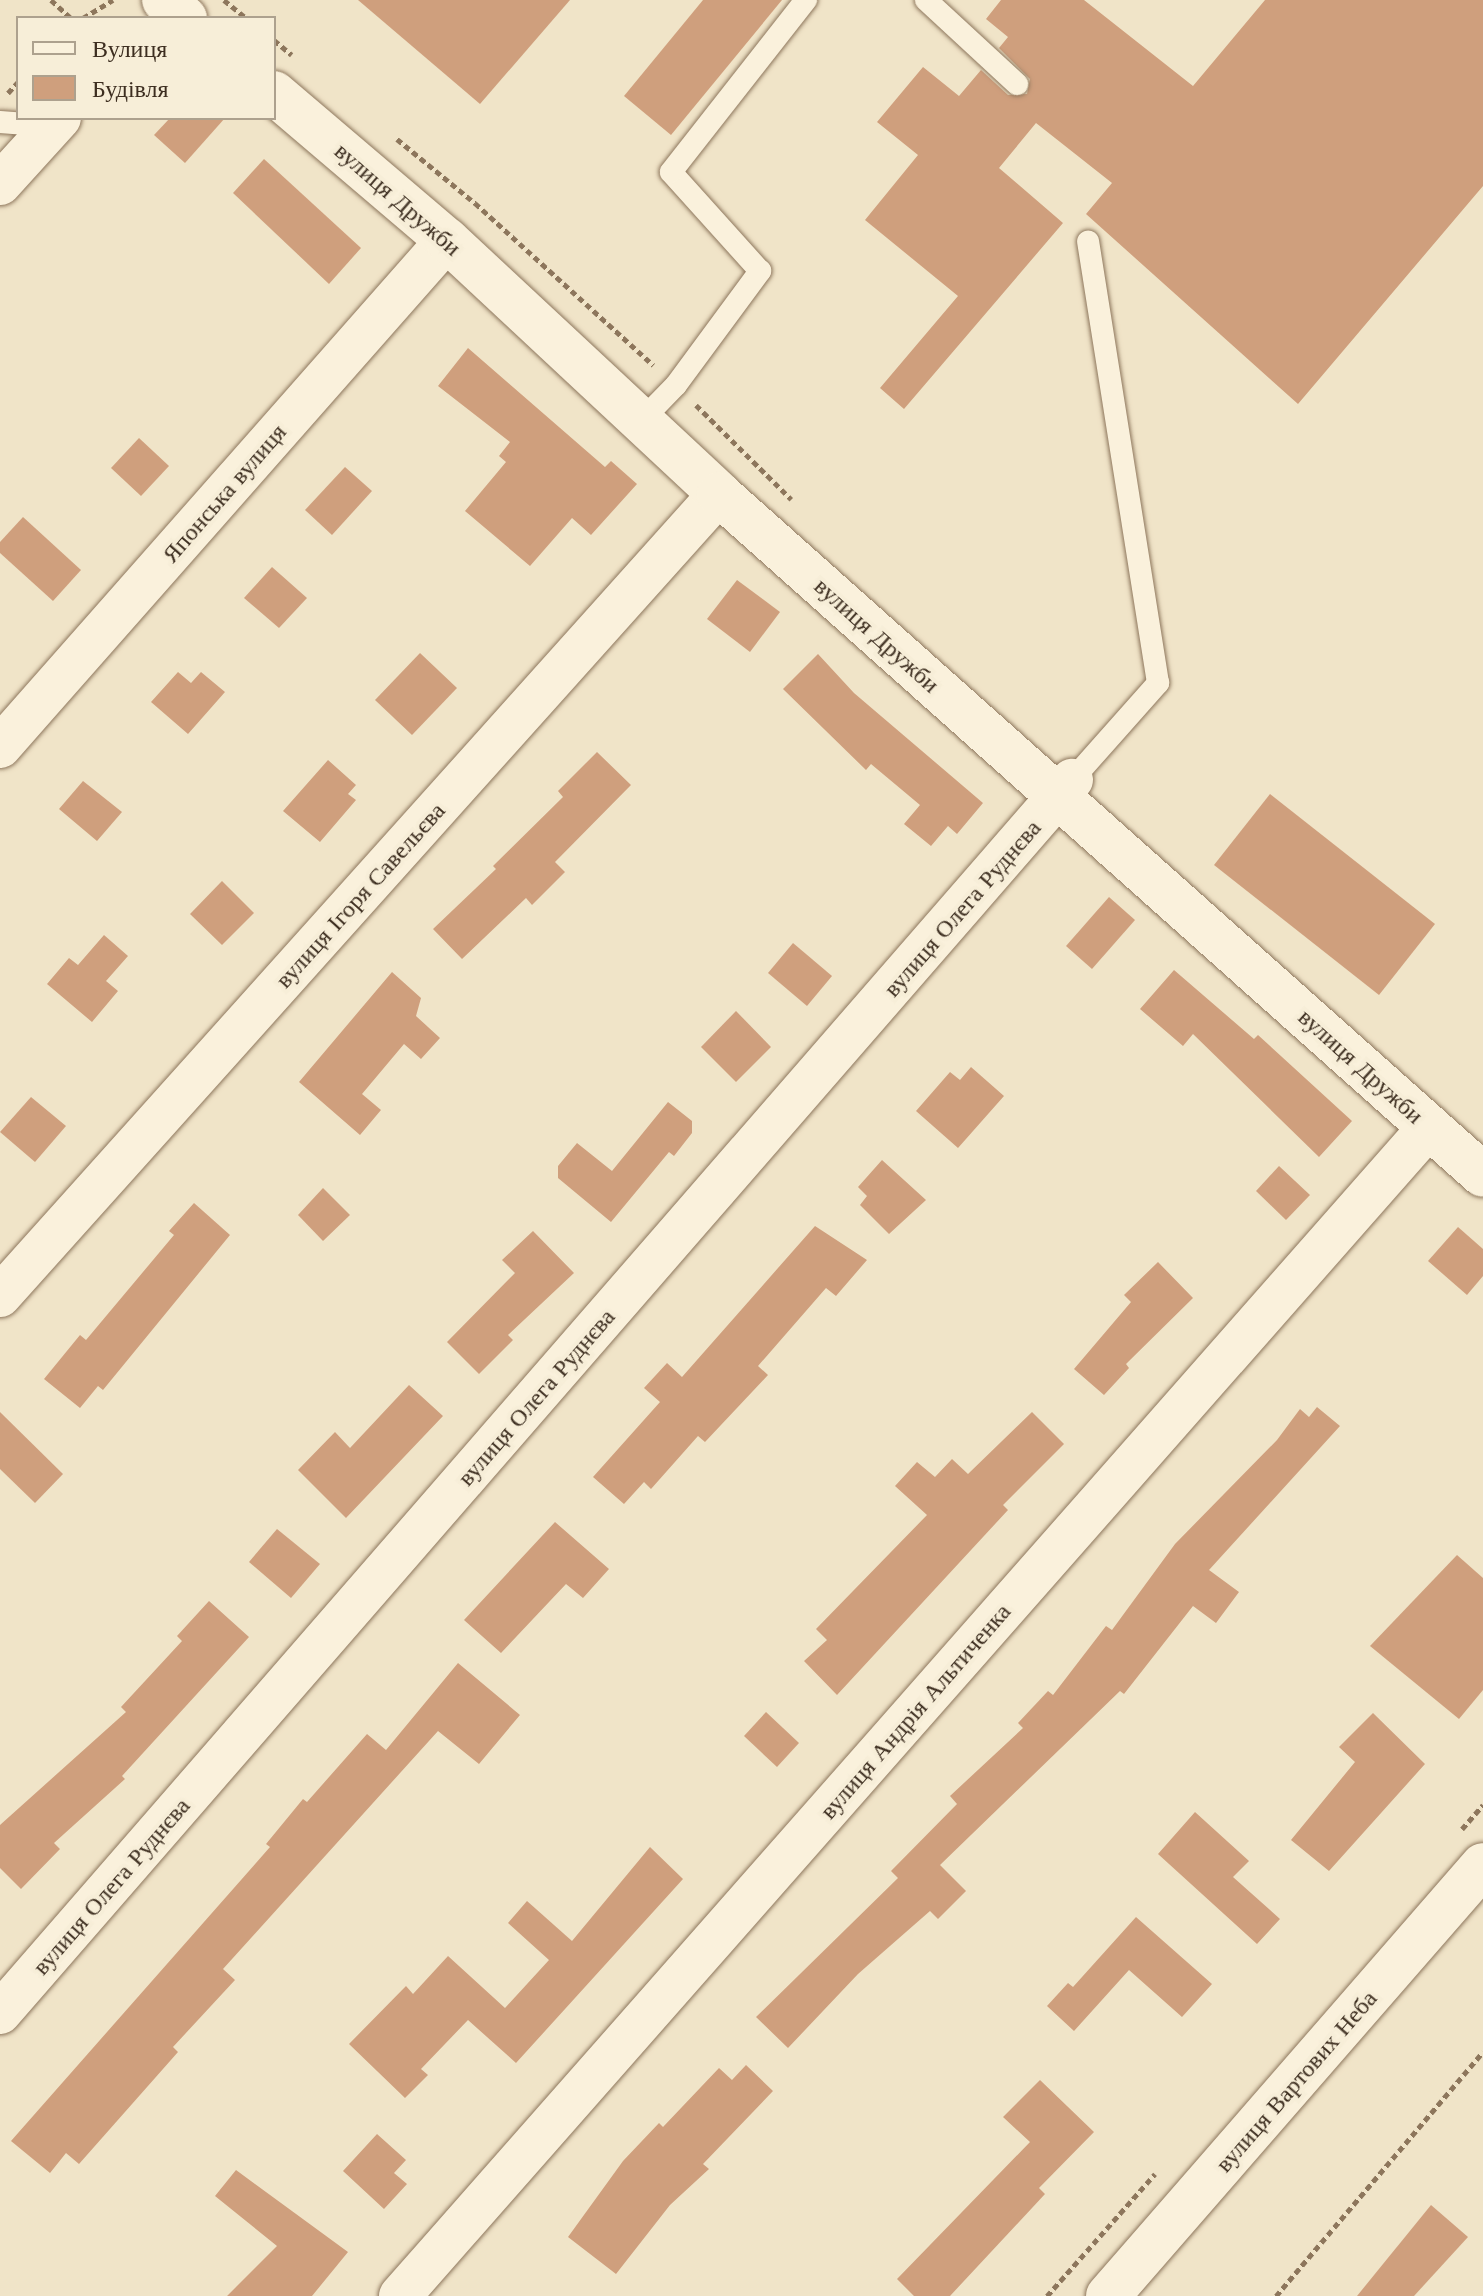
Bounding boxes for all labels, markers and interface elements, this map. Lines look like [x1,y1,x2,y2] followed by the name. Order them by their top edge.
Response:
[16,16,276,120] legend
[92,34,167,63] text: Вулиця
[92,74,169,103] text: Будівля
[329,136,467,262] street label: вулиця Дружби
[156,418,292,568] street label: Японська вулиця
[809,571,945,699] street label: вулиця Дружби
[269,796,451,994] street label: вулиця Ігоря Савельєва
[877,814,1047,1002] street label: вулиця Олега Руднєва
[1293,1002,1429,1130] street label: вулиця Дружби
[451,1303,621,1491] street label: вулиця Олега Руднєва
[814,1597,1016,1825] street label: вулиця Андрія Альтиченка
[26,1792,196,1980] street label: вулиця Олега Руднєва
[1209,1984,1383,2178] street label: вулиця Вартових Неба

